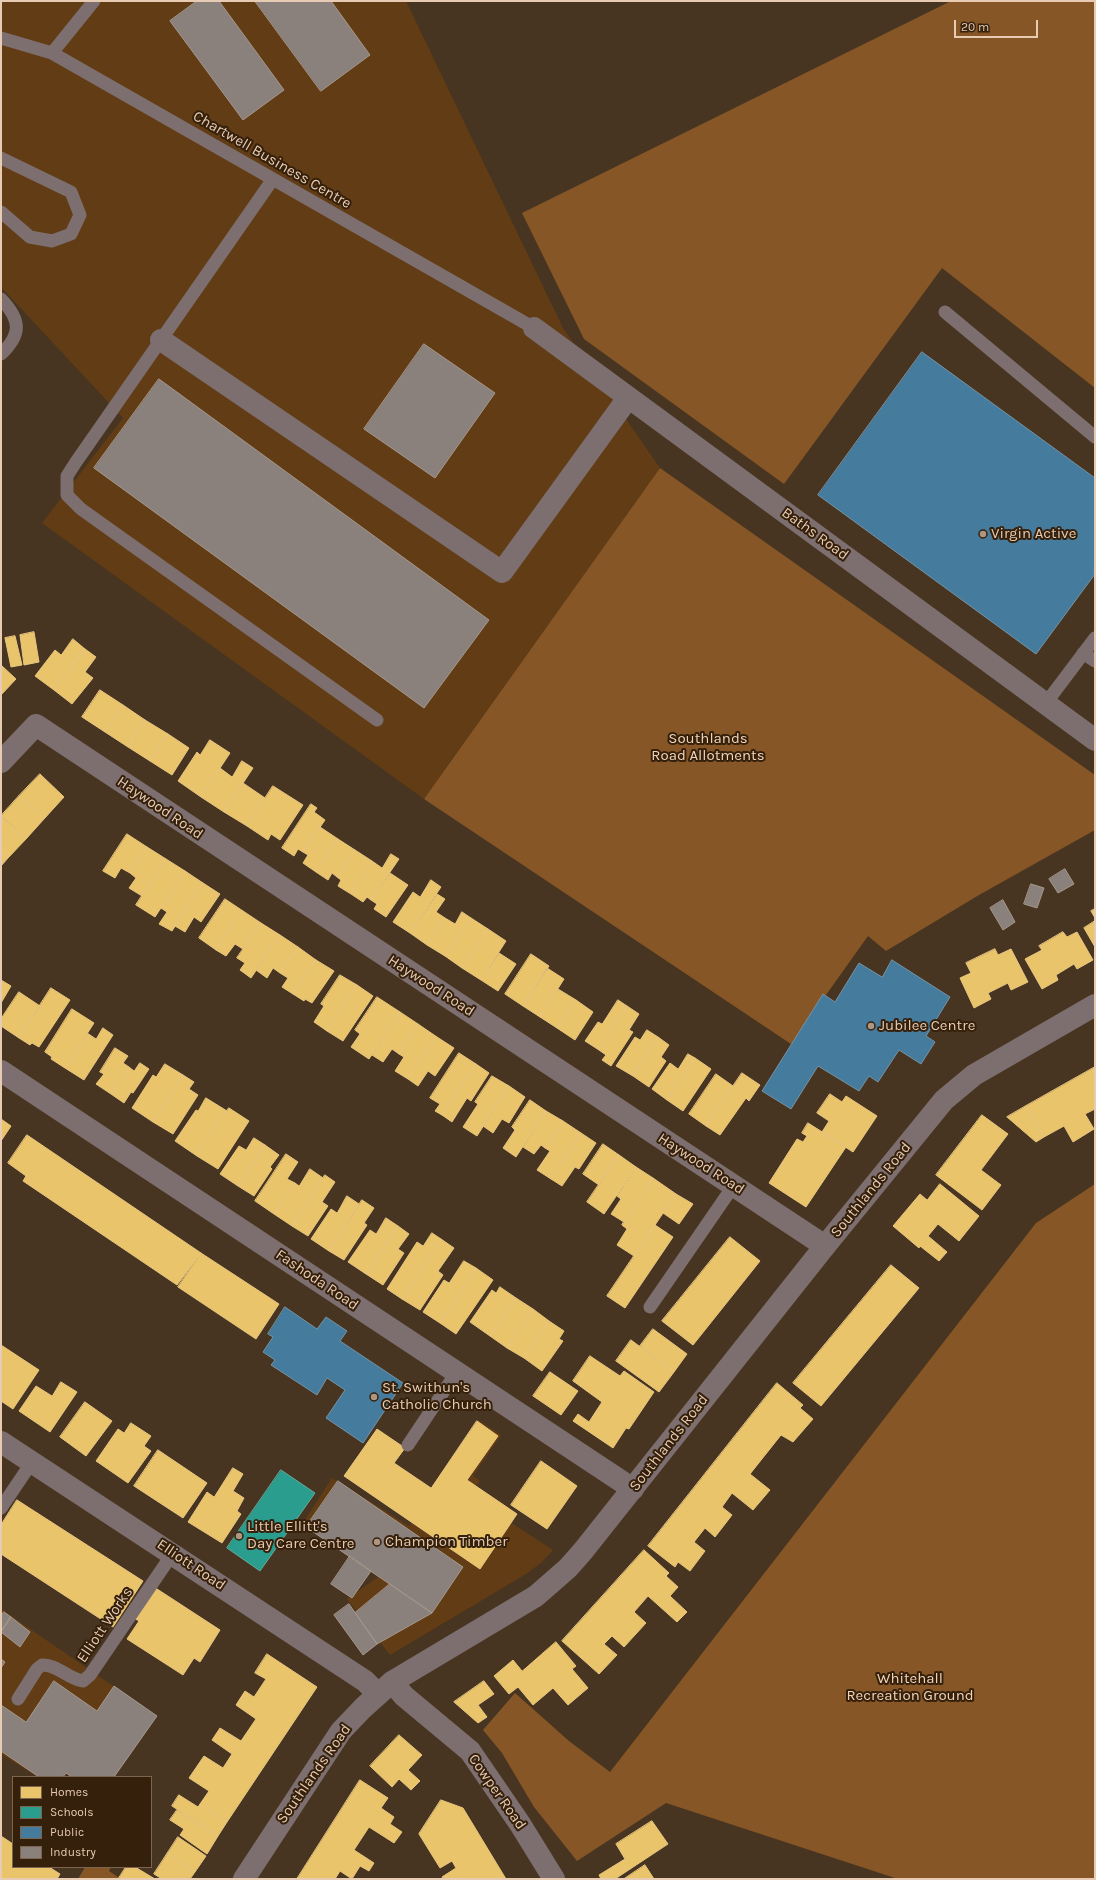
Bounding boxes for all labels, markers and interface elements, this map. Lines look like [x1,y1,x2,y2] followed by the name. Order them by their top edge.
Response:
[956,12,1040,38] scale bar
[961,20,989,34] text: 20 m
[190,107,354,213] street label: Chartwell Business Centre
[778,504,852,564] street label: Baths Road
[991,525,1076,543] place label: Virgin Active
[978,529,988,539] marker: Virgin Active
[651,730,765,765] park label: Southlands Road Allotments
[114,773,206,843] street label: Haywood Road
[384,951,478,1021] street label: Haywood Road
[879,1017,975,1035] place label: Jubilee Centre
[866,1021,876,1031] marker: Jubilee Centre
[654,1129,748,1199] street label: Haywood Road
[827,1139,915,1241] street label: Southlands Road
[272,1246,362,1314] street label: Fashoda Road
[382,1379,492,1414] place label: St. Swithun's Catholic Church
[626,1391,712,1495] street label: Southlands Road
[369,1392,379,1402] marker: St. Swithun's Catholic Church
[247,1518,355,1553] place label: Little Ellitt's Day Care Centre
[234,1531,244,1541] marker: Little Ellitt's Day Care Centre
[385,1533,508,1551] place label: Champion Timber
[153,1535,229,1595] street label: Elliott Road
[372,1537,382,1547] marker: Champion Timber
[73,1584,137,1666] street label: Elliott Works
[846,1670,974,1705] park label: Whitehall Recreation Ground
[273,1721,355,1827] street label: Southlands Road
[464,1751,530,1833] street label: Cowper Road
[12,1776,152,1868] legend
[50,1785,88,1799] text: Homes
[50,1805,93,1819] text: Schools
[50,1825,84,1839] text: Public
[50,1845,96,1859] text: Industry

